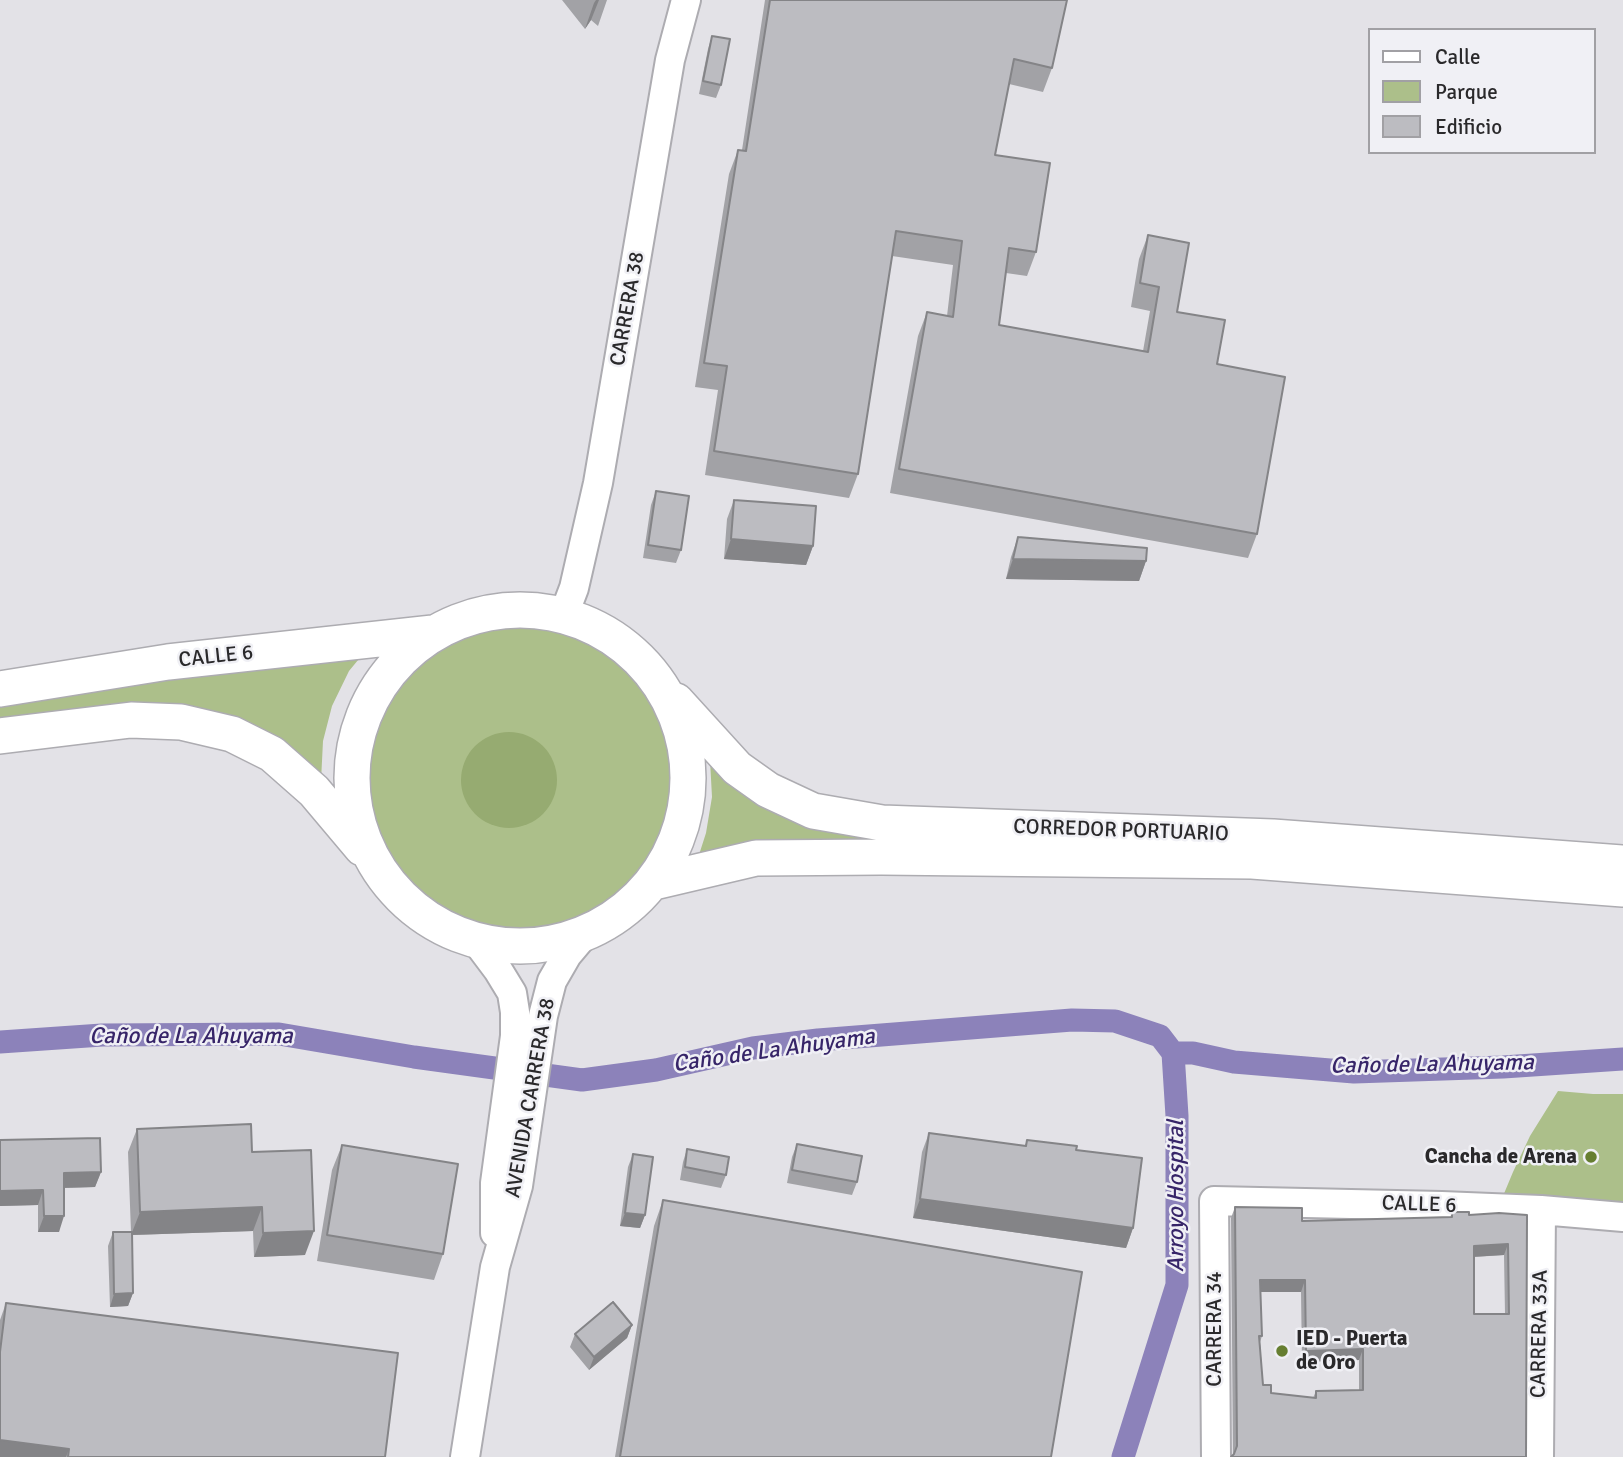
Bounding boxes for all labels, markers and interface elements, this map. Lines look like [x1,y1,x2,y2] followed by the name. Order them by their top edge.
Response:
[1368,28,1595,154] legend
[1435,44,1481,70] text: Calle
[1435,79,1498,105] text: Parque
[1435,114,1502,140] text: Edificio
[606,250,650,368] street label: CARRERA 38
[177,641,255,673] street label: CALLE 6
[1013,815,1229,847] street label: CORREDOR PORTUARIO
[501,996,561,1200] street label: AVENIDA CARRERA 38
[89,1023,293,1051] water label: Caño de La Ahuyama
[671,1023,877,1079] water label: Caño de La Ahuyama
[1330,1049,1534,1081] water label: Caño de La Ahuyama
[1163,1120,1191,1272] water label: Arroyo Hospital
[1425,1144,1577,1170] place label: Cancha de Arena
[1583,1149,1599,1165] marker: Cancha de Arena
[1381,1191,1457,1219] street label: CALLE 6
[1526,1270,1554,1398] street label: CARRERA 33A
[1202,1271,1228,1387] street label: CARRERA 34
[1296,1326,1408,1376] place label: IED - Puerta de Oro
[1274,1343,1290,1359] marker: IED - Puerta de Oro

